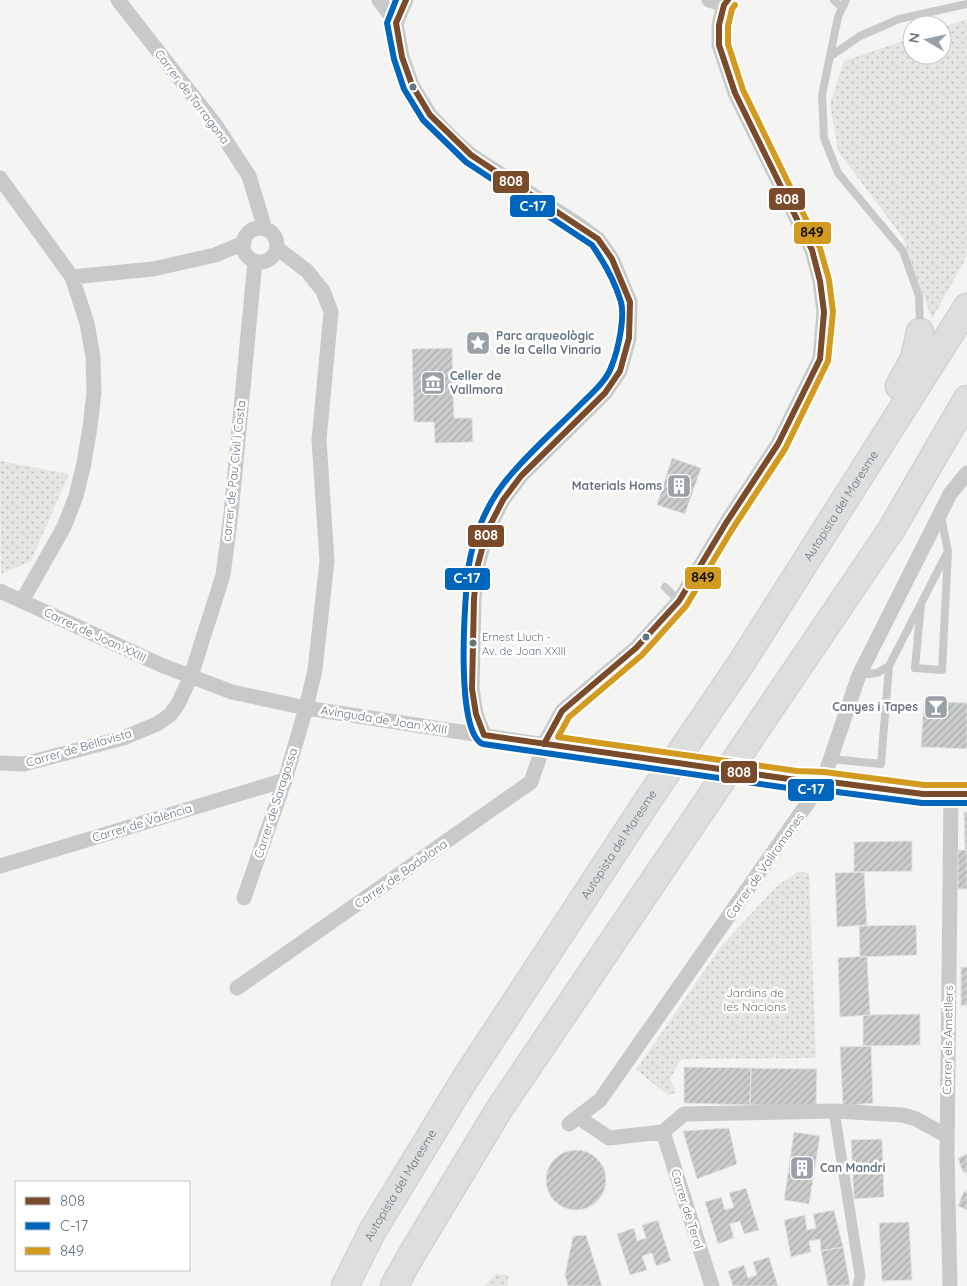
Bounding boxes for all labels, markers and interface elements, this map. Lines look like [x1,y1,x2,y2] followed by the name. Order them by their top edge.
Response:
[902,15,952,65] north arrow
[904,31,924,44] text: N
[152,46,233,147] street label: Carrer de Tarragona
[408,82,418,92] unlabelled marker
[492,170,530,194] line badge: 808
[499,172,523,190] text: 808
[768,187,806,211] line badge: 808
[775,190,799,208] text: 808
[509,194,556,218] line badge: C-17
[520,197,547,215] text: C-17
[793,221,832,245] line badge: 849
[800,223,824,241] text: 849
[496,328,601,357] place label: Parc arqueològic de la Cella Vinaria
[465,330,491,356] place icon: Parc arqueològic de la Cella Vinaria
[450,368,503,397] place label: Celler de Vallmora
[420,370,446,396] museum icon: Celler de Vallmora
[219,400,248,542] street label: carrer de Pau Civil i Costa
[800,447,881,563] street label: Autopista del Maresme
[666,473,692,499] building icon: Materials Homs
[572,478,662,493] place label: Materials Homs
[467,524,505,548] line badge: 808
[474,526,498,544] text: 808
[684,566,722,590] line badge: 849
[444,567,491,591] line badge: C-17
[691,568,715,586] text: 849
[454,569,481,587] text: C-17
[42,604,149,665] street label: Carrer de Joan XXIII
[482,630,566,658] place label: Ernest Lluch - Av. de Joan XXIII
[641,632,651,642] unlabelled marker
[468,638,478,648] marker: Ernest Lluch - Av. de Joan XXIII
[923,694,949,720] bar icon: Canyes i Tapes
[832,699,918,714] place label: Canyes i Tapes
[320,702,448,737] street label: Avinguda de Joan XXIII
[24,725,133,770] street label: Carrer de Bellavista
[251,746,300,860] street label: Carrer de Saragossa
[720,760,758,784] line badge: 808
[727,763,751,781] text: 808
[787,778,835,802] line badge: C-17
[798,780,825,798] text: C-17
[577,786,660,902] street label: Autopista del Maresme
[90,800,194,845] street label: Carrer de València
[722,810,807,922] street label: Carrer de Vallromanes
[351,836,450,911] street label: Carrer de Badalona
[724,985,787,1014] park label: Jardins de les Nacions
[939,985,956,1095] street label: Carrer els Ametllers
[361,1126,440,1243] street label: Autopista del Maresme
[789,1155,815,1181] building icon: Can Mandri
[820,1160,886,1175] place label: Can Mandri
[668,1167,707,1251] street label: Carrer de Terol
[15,1181,190,1271] legend
[60,1191,85,1210] text: 808
[60,1216,88,1235] text: C-17
[60,1241,84,1260] text: 849

